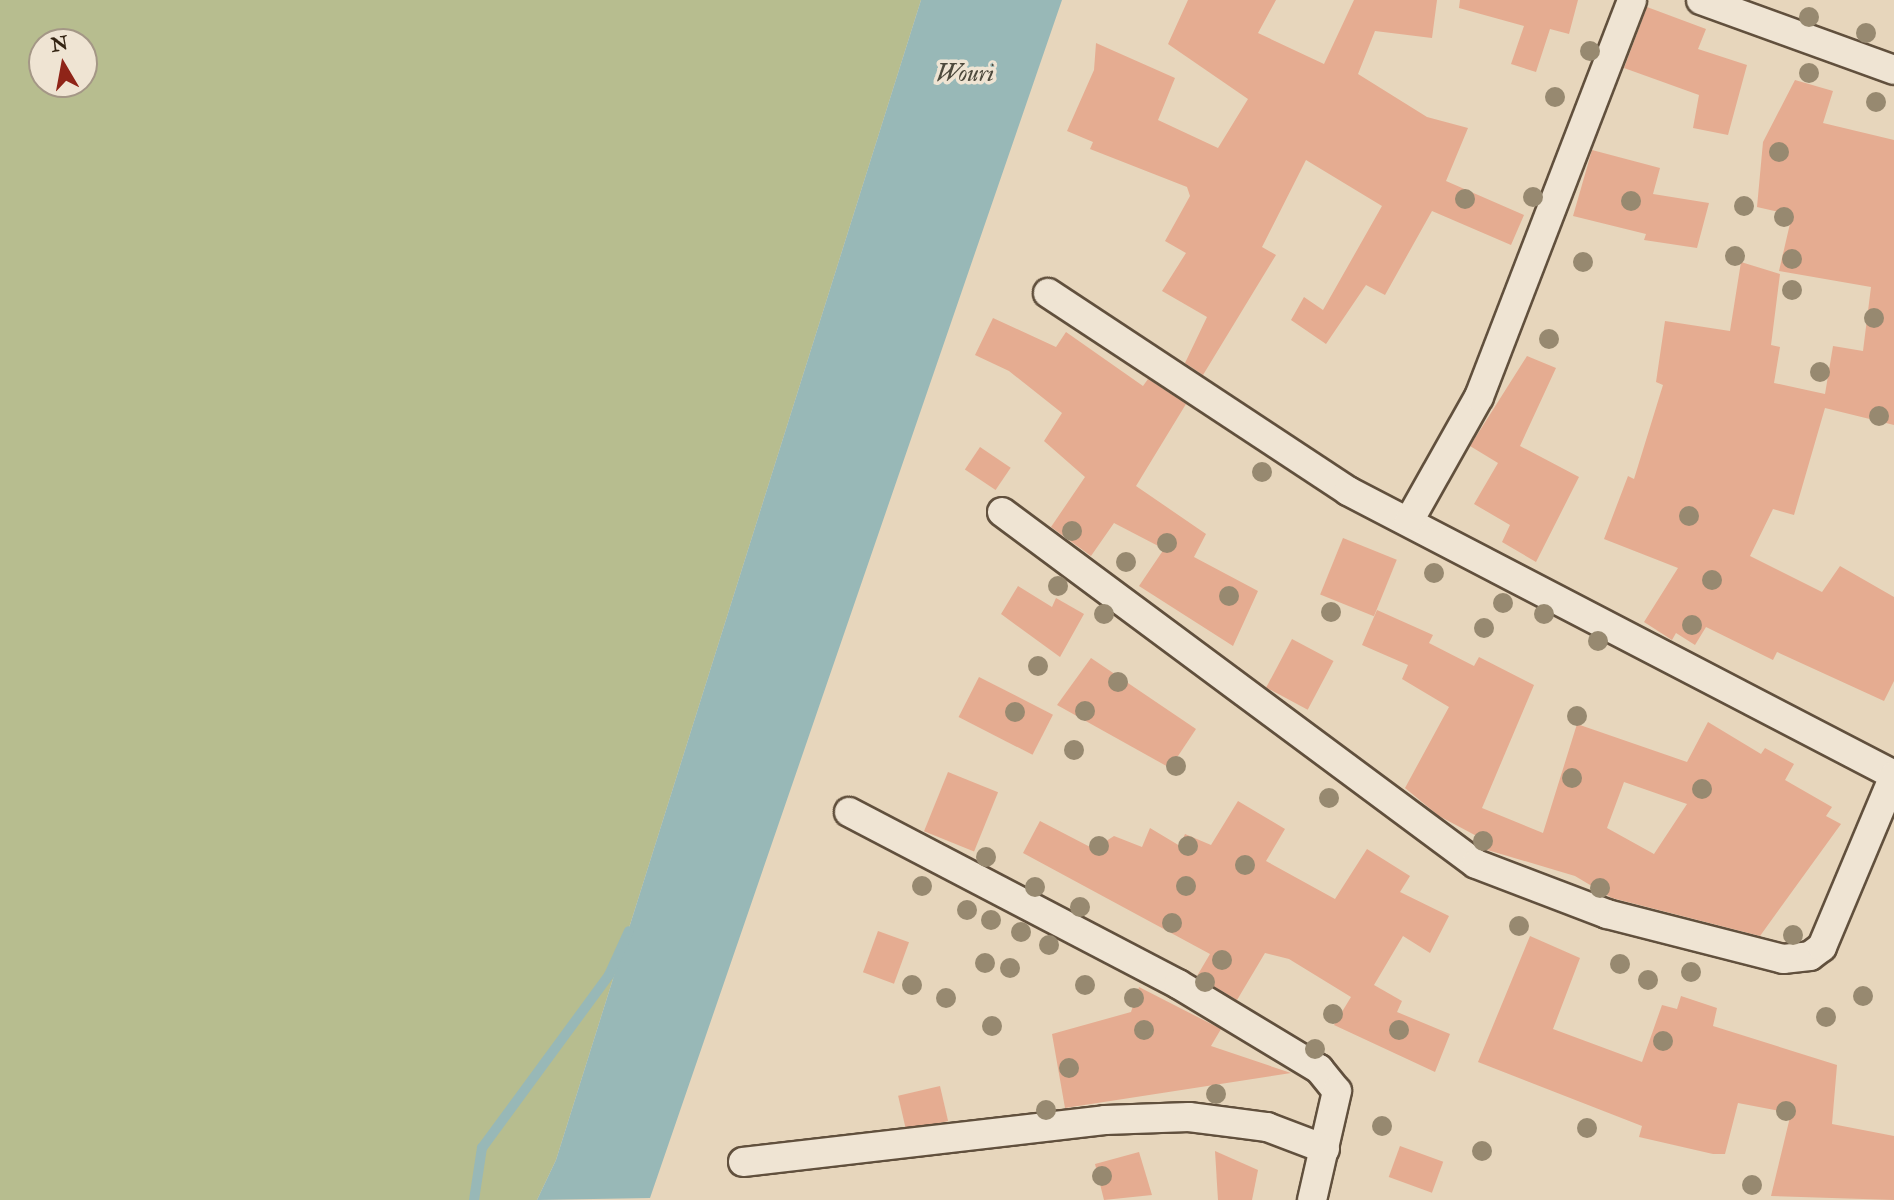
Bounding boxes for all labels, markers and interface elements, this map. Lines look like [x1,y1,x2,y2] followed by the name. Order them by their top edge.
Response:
[28,28,98,98] north arrow
[49,31,70,58] text: N
[936,60,994,88] water label: Wouri

